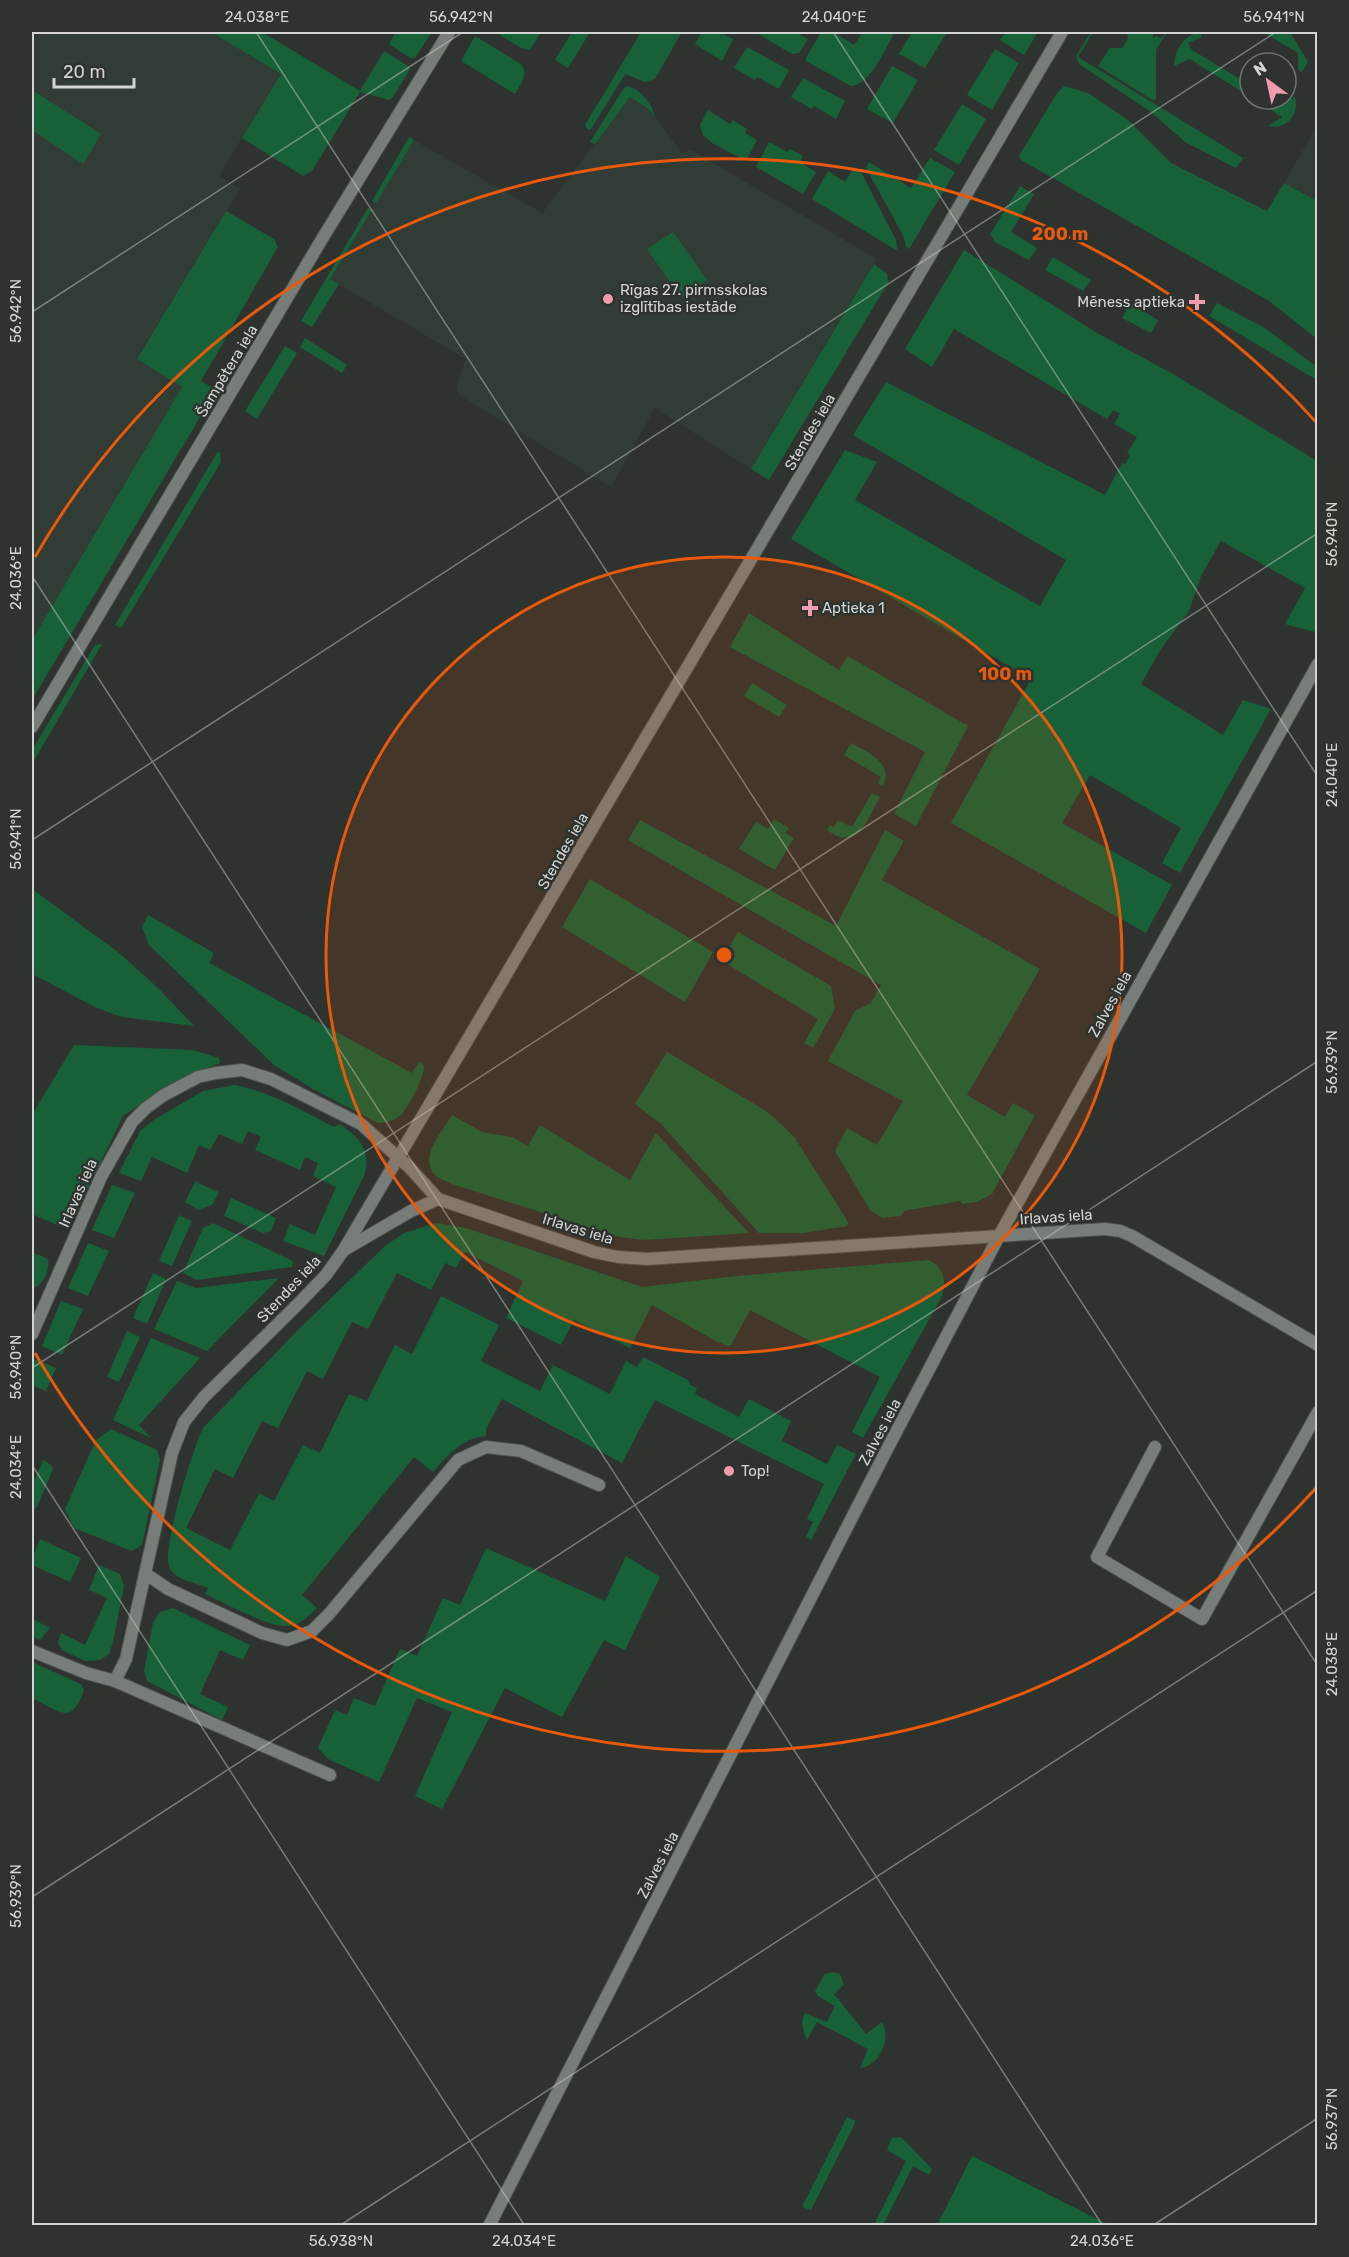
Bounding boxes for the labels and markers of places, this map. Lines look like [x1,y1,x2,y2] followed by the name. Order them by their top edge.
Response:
[620,281,768,316] place label: Rīgas 27. pirmsskolas izglītības iestāde
[601,292,615,306] marker: Rīgas 27. pirmsskolas izglītības iestāde
[1077,293,1185,311] place label: Mēness aptieka
[1190,295,1204,309] marker: Mēness aptieka
[822,599,885,617] place label: Aptieka 1
[803,601,817,615] marker: Aptieka 1
[714,945,734,965] centre of rings
[741,1462,769,1480] place label: Top!
[722,1464,736,1478] marker: Top!

